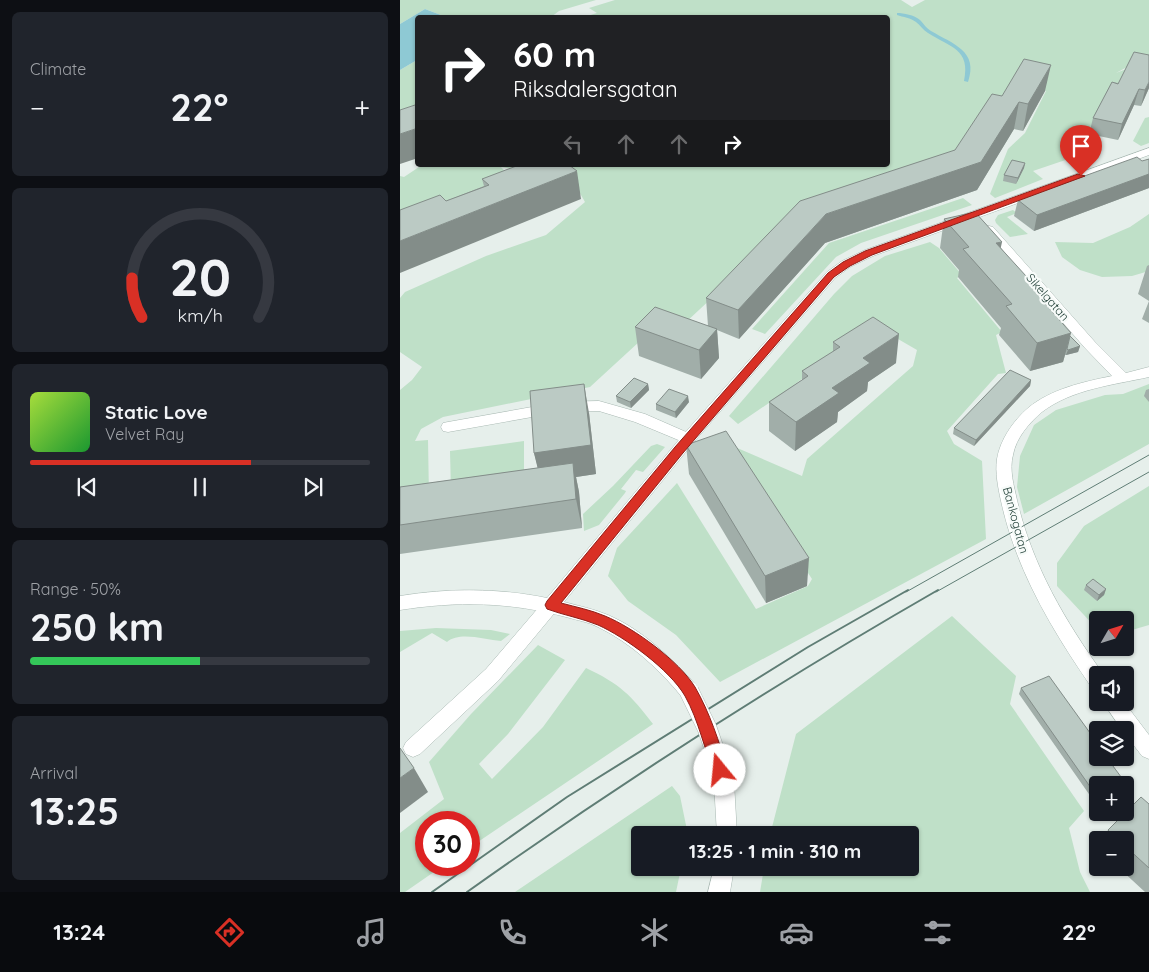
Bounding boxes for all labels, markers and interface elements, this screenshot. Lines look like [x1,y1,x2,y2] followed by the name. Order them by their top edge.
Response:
[513,32,596,76] text: 60 m
[430,35,495,100] icon: right
[30,59,86,79] text: Climate
[513,75,678,103] text: Riksdalersgatan
[170,83,228,131] text: 22°
[30,90,45,125] text: −
[354,90,370,125] text: +
[1060,125,1102,176] pin
[559,130,587,158] icon: left
[612,130,640,158] icon: ahead
[665,130,693,158] icon: ahead
[718,130,746,158] icon: right
[1067,132,1095,160] icon: arrive
[169,244,231,309] text: 20
[1023,270,1073,324] street label: Sikelgatan
[177,304,223,326] text: km/h
[105,400,208,424] text: Static Love
[105,424,184,444] text: Velvet Ray
[73,473,101,501] icon: previous
[186,473,214,501] icon: pause
[299,473,327,501] icon: next
[1000,485,1032,555] street label: Bankogatan
[30,579,121,599] text: Range · 50%
[30,603,164,651] text: 250 km
[1089,611,1134,656] north arrow
[1089,611,1134,876] map controls
[1089,666,1134,711] button: sound
[1089,721,1134,766] button: layers
[693,743,745,795] position arrow
[30,763,78,783] text: Arrival
[1089,776,1134,821] button: +
[30,787,119,835] text: 13:25
[415,811,480,876] speed limit sign: 30
[1089,831,1134,876] button: −
[689,839,861,863] text: 13:25 · 1 min · 310 m
[212,915,247,950] icon: directions
[354,915,389,950] icon: music
[495,915,530,950] icon: phone
[637,915,672,950] icon: climate
[779,915,814,950] icon: car
[920,915,955,950] icon: filters
[53,918,105,946] text: 13:24
[1062,918,1096,946] text: 22°

